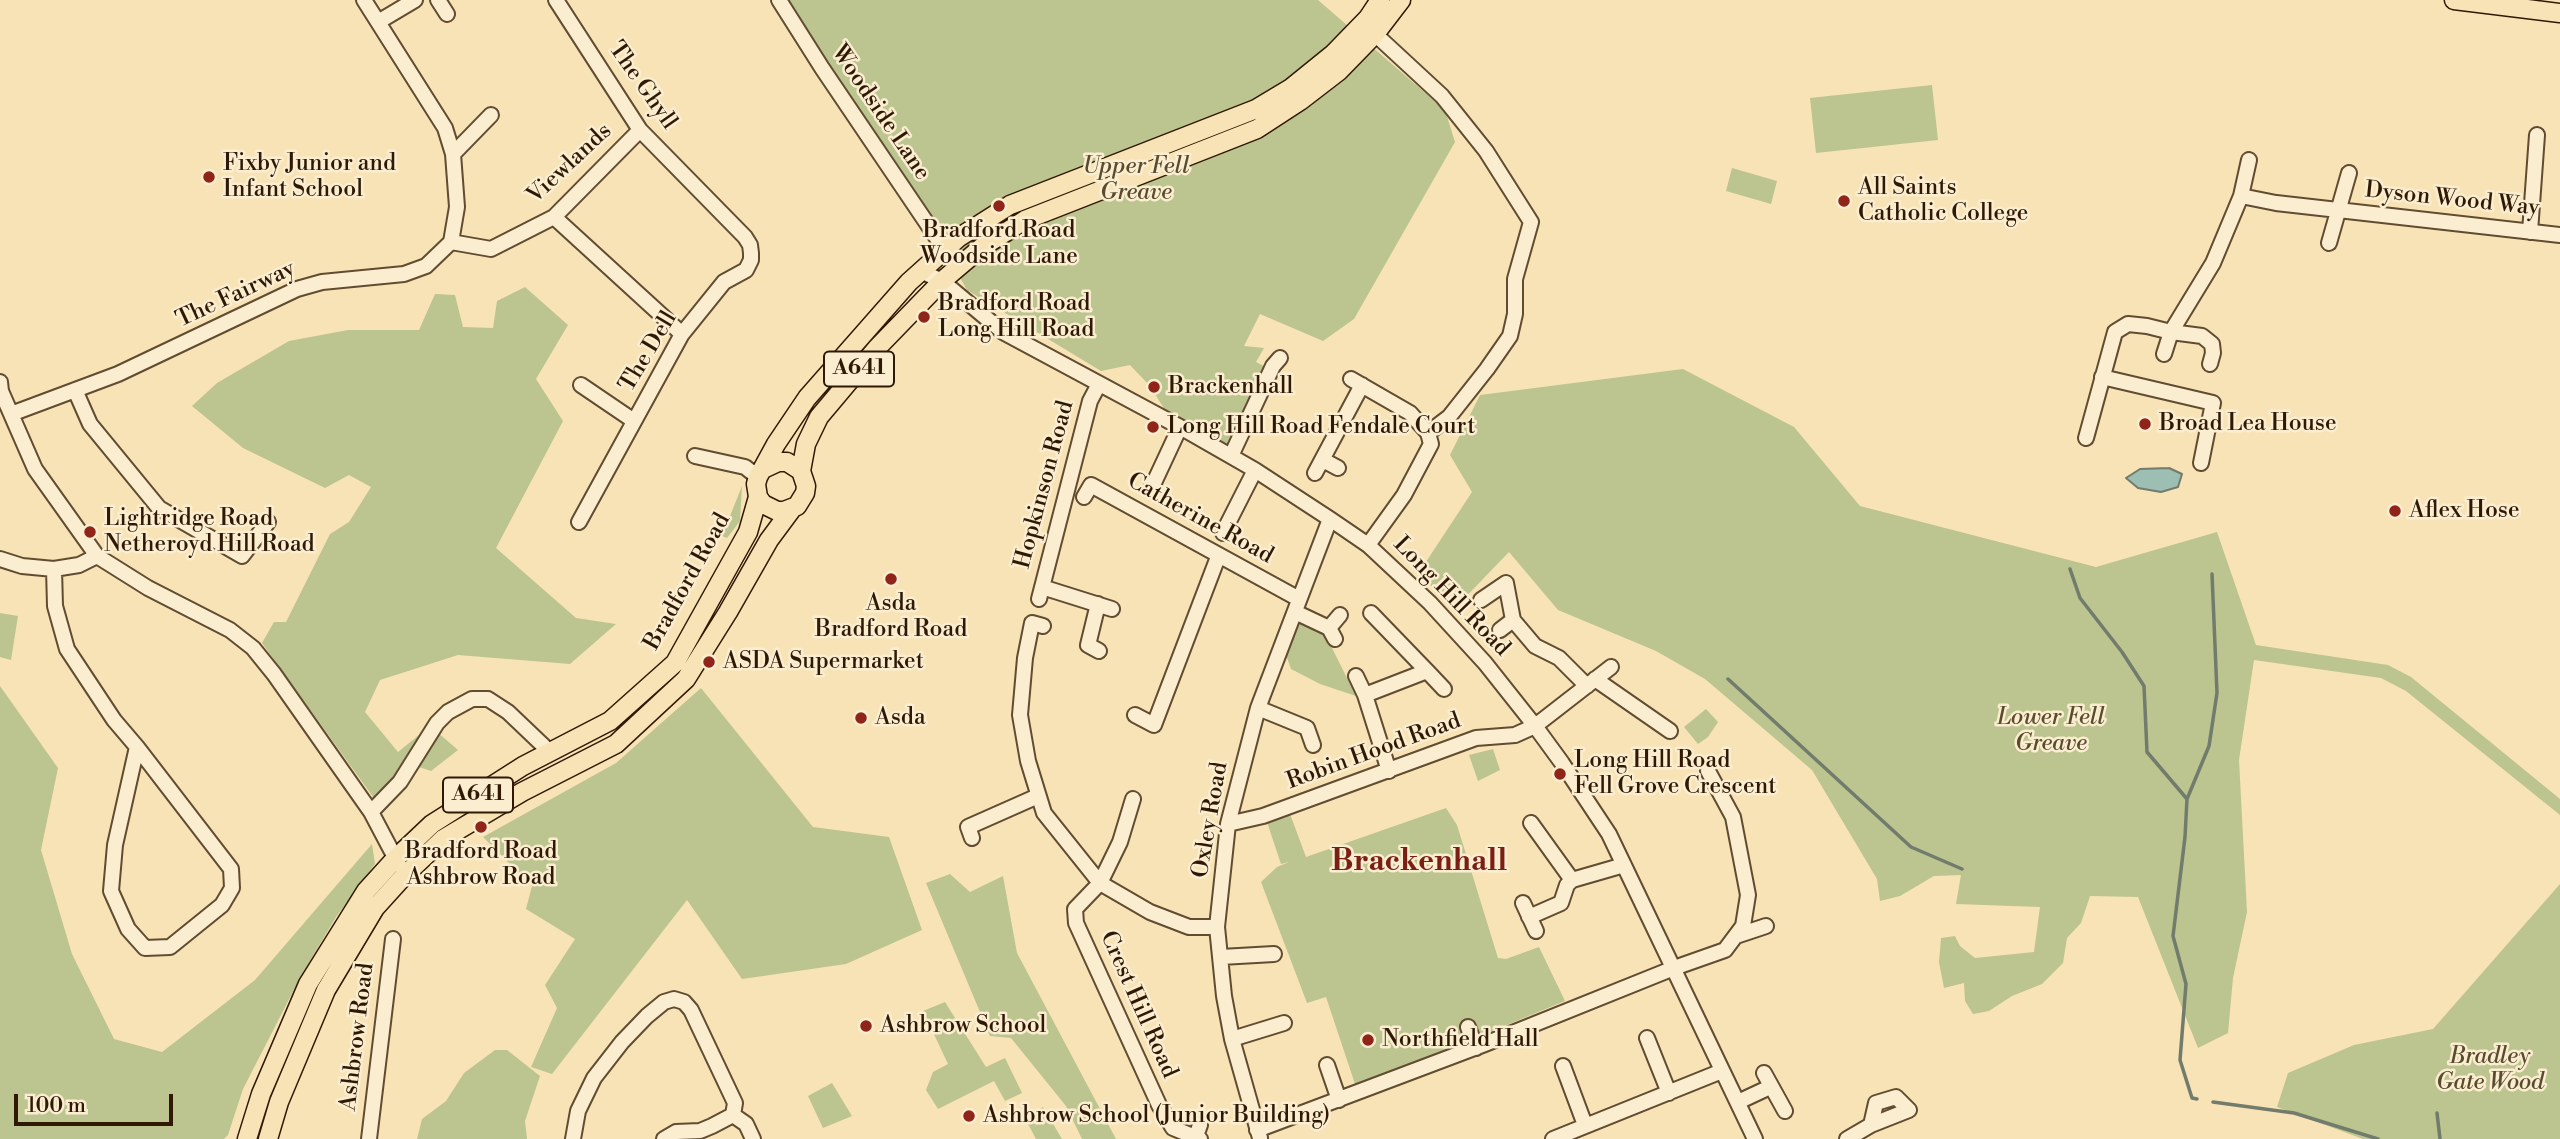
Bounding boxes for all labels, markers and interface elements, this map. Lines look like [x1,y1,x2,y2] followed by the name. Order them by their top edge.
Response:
[602,37,682,135] street label: The Ghyll
[825,40,935,186] street label: Woodside Lane
[522,118,618,210] street label: Viewlands
[223,150,396,204] place label: Fixby Junior and Infant School
[1083,153,1189,207] park label: Upper Fell Greave
[201,169,217,185] marker: Fixby Junior and Infant School
[1858,174,2028,228] place label: All Saints Catholic College
[2363,177,2541,223] street label: Dyson Wood Way
[1836,193,1852,209] marker: All Saints Catholic College
[991,198,1007,214] marker: Bradford Road Woodside Lane
[920,217,1078,271] place label: Bradford Road Woodside Lane
[172,255,300,335] street label: The Fairway
[938,290,1094,344] place label: Bradford Road Long Hill Road
[614,307,684,397] street label: The Dell
[916,309,932,325] marker: Bradford Road Long Hill Road
[824,352,894,386] road number: A641
[1168,373,1293,401] place label: Brackenhall
[1146,379,1162,395] marker: Brackenhall
[1009,398,1081,572] street label: Hopkinson Road
[2159,410,2337,438] place label: Broad Lea House
[1167,413,1475,441] place label: Long Hill Road Fendale Court
[2137,416,2153,432] marker: Broad Lea House
[1145,419,1161,435] marker: Long Hill Road Fendale Court
[1122,468,1278,570] street label: Catherine Road
[2409,497,2520,525] place label: Aflex Hose
[2387,503,2403,519] marker: Aflex Hose
[104,505,315,559] place label: Lightridge Road Netheroyd Hill Road
[639,509,737,655] street label: Bradford Road
[82,524,98,540] marker: Lightridge Road Netheroyd Hill Road
[1387,531,1515,663] street label: Long Hill Road
[883,571,899,587] marker: Asda Bradford Road
[815,590,967,644] place label: Asda Bradford Road
[723,648,924,676] place label: ASDA Supermarket
[701,654,717,670] marker: ASDA Supermarket
[875,704,926,732] place label: Asda
[1997,704,2105,758] park label: Lower Fell Greave
[1283,708,1465,796] street label: Robin Hood Road
[853,710,869,726] marker: Asda
[1574,747,1776,801] place label: Long Hill Road Fell Grove Crescent
[1187,760,1235,880] street label: Oxley Road
[1552,766,1568,782] marker: Long Hill Road Fell Grove Crescent
[443,778,513,812] road number: A641
[473,819,489,835] marker: Bradford Road Ashbrow Road
[405,838,557,892] place label: Bradford Road Ashbrow Road
[1331,845,1507,881] district label: Brackenhall
[1093,927,1183,1083] street label: Crest Hill Road
[335,962,381,1112] street label: Ashbrow Road
[880,1012,1046,1040] place label: Ashbrow School
[858,1018,874,1034] marker: Ashbrow School
[1382,1026,1538,1054] place label: Northfield Hall
[1360,1032,1376,1048] marker: Northfield Hall
[2436,1043,2544,1097] park label: Bradley Gate Wood
[18,1080,177,1124] scale bar
[27,1093,86,1119] text: 100 m
[983,1102,1330,1130] place label: Ashbrow School (Junior Building)
[961,1108,977,1124] marker: Ashbrow School (Junior Building)

